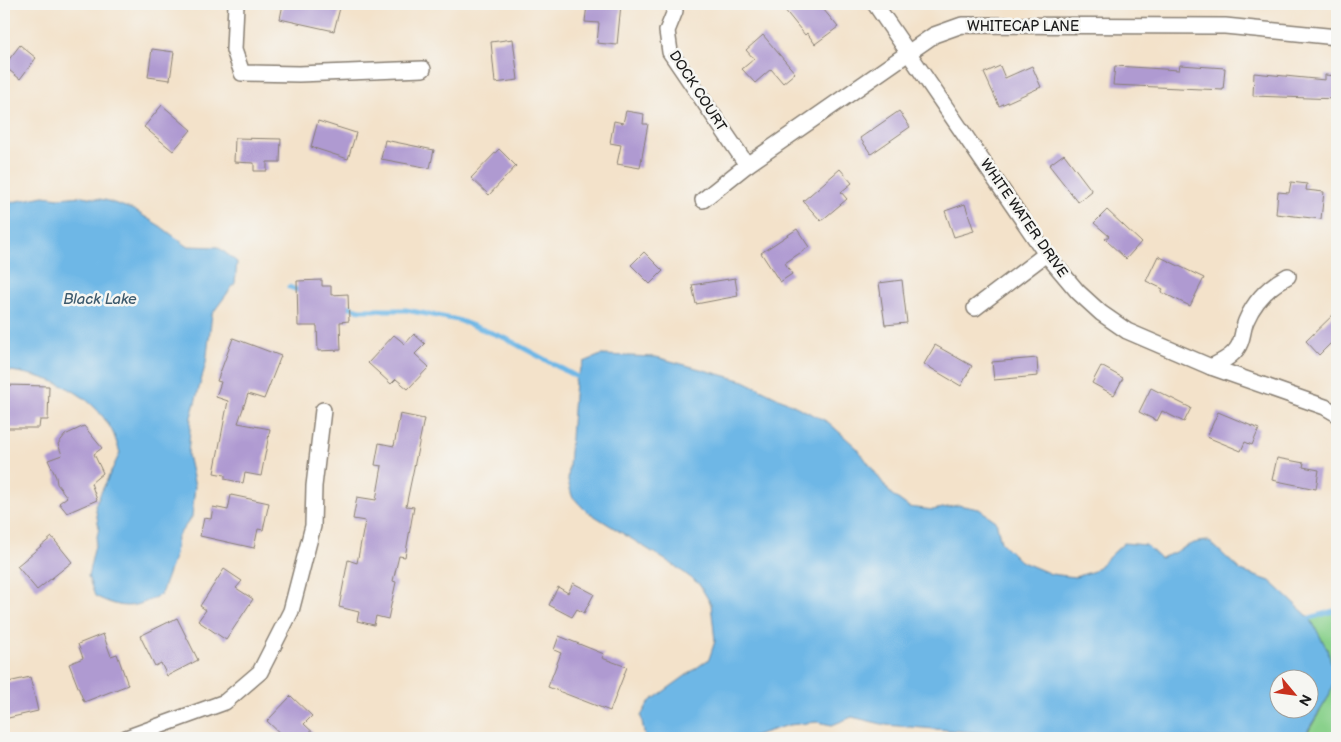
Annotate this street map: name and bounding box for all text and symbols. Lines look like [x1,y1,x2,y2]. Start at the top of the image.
street label: WHITECAP LANE [967,18,1079,35]
street label: DOCK COURT [666,48,731,135]
street label: WHITE WATER DRIVE [977,155,1071,281]
water label: Black Lake [63,290,137,309]
north arrow [1268,670,1318,720]
text: N [1295,691,1315,709]

